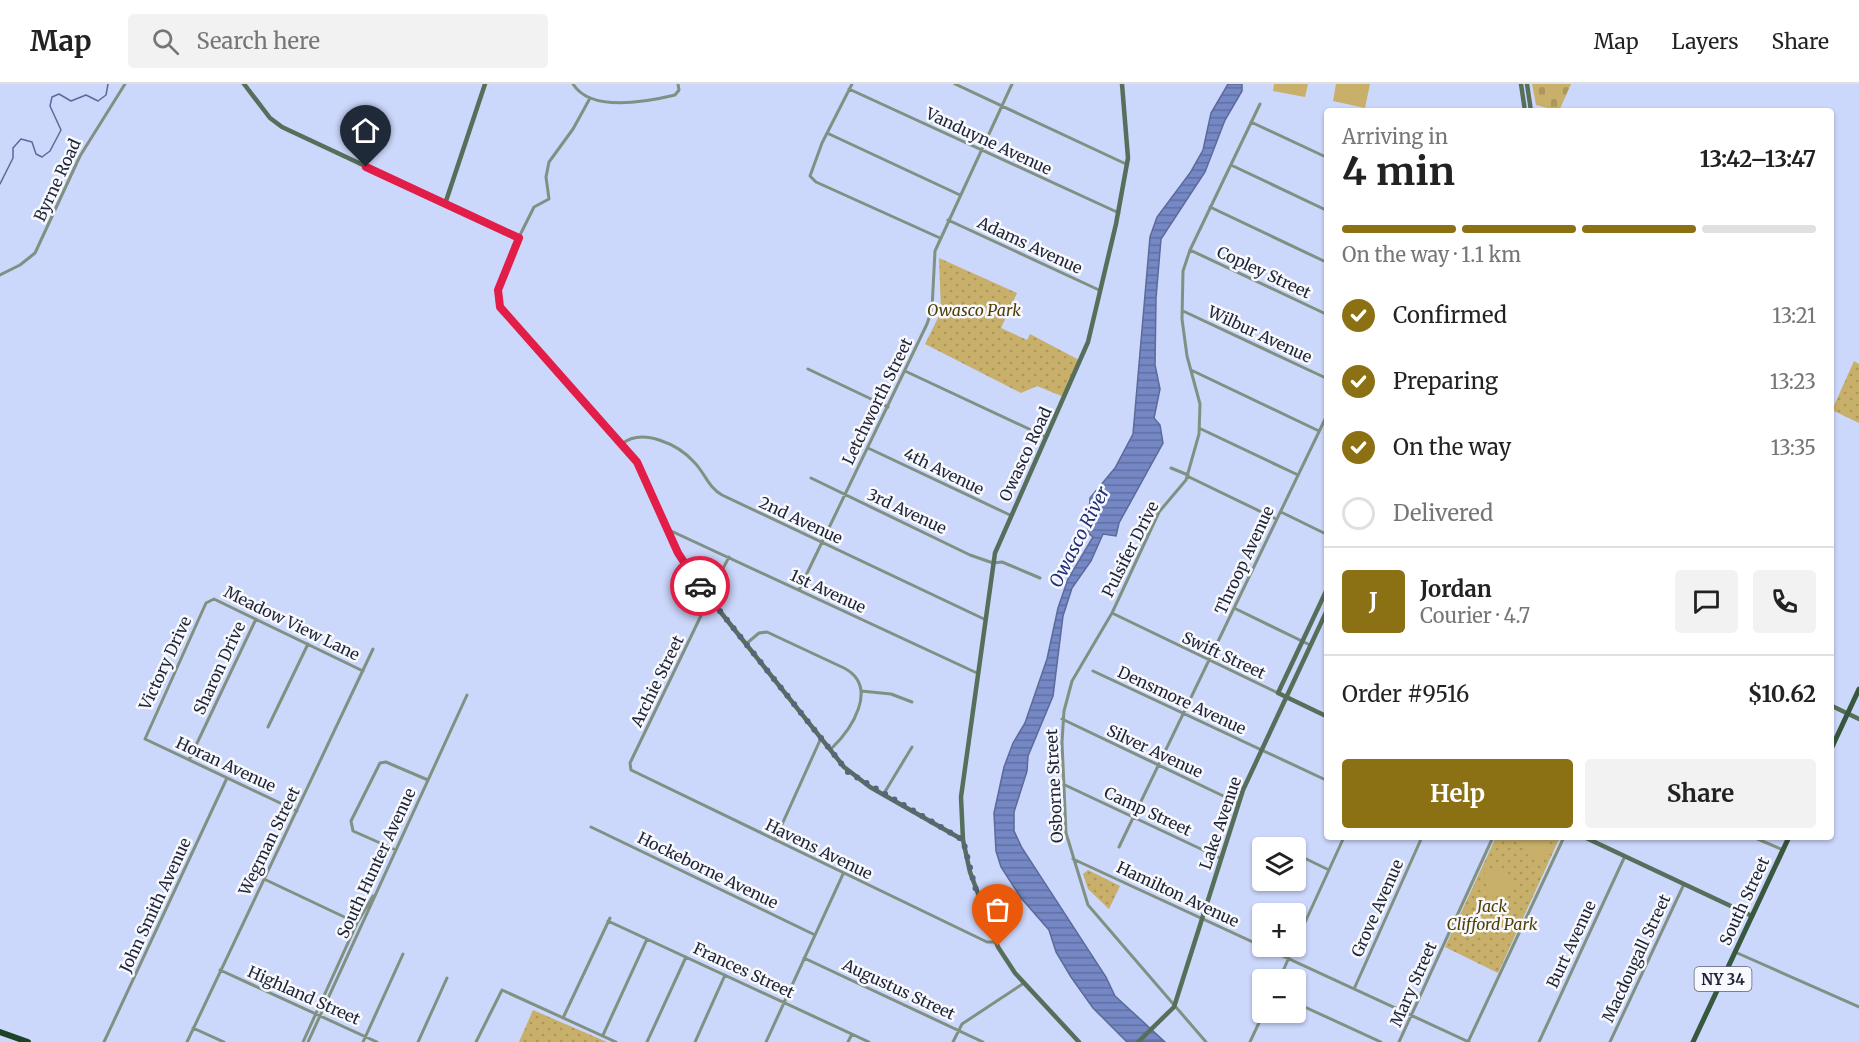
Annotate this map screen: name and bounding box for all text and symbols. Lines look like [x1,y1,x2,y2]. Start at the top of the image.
search box [128,14,548,68]
text: Map [30,23,92,59]
icon: search [149,25,182,58]
text: Search here [197,27,320,55]
text: Map [1594,28,1639,55]
text: Layers [1672,28,1739,55]
text: Share [1772,28,1829,55]
street label: Vanduyne Avenue [922,103,1055,179]
pin [340,105,391,167]
icon: home [349,114,382,147]
text: Arriving in [1342,124,1448,149]
street label: Byrne Road [29,135,85,224]
text: 13:42–13:47 [1700,145,1816,173]
text: 4 min [1342,147,1455,196]
street label: Adams Avenue [974,212,1086,278]
street label: Copley Street [1214,241,1315,303]
text: On the way · 1.1 km [1342,242,1521,267]
icon: check [1342,299,1375,332]
park label: Owasco Park [927,300,1021,320]
street label: Wilbur Avenue [1204,301,1315,367]
text: Confirmed [1393,301,1507,329]
text: 13:21 [1772,303,1816,328]
street label: Letchworth Street [838,334,917,468]
icon: check [1342,365,1375,398]
text: Preparing [1393,367,1498,395]
text: 13:23 [1770,369,1816,394]
street label: Owasco Road [994,403,1056,504]
icon: check [1342,431,1375,464]
text: On the way [1393,433,1511,461]
text: 13:35 [1771,435,1816,460]
street label: 4th Avenue [901,443,987,499]
water label: Owasco River [1044,482,1115,591]
street label: 3rd Avenue [864,484,950,538]
street label: 2nd Avenue [756,492,846,548]
street label: Pulsifer Drive [1097,498,1163,600]
text: Delivered [1393,499,1493,527]
street label: Throop Avenue [1210,503,1278,617]
courier [670,556,730,616]
street label: 1st Avenue [787,565,869,617]
icon: car [684,570,717,603]
button: chat [1675,570,1738,633]
button: phone [1753,570,1816,633]
text: Jordan [1420,575,1492,603]
street label: Meadow View Lane [221,581,363,665]
text: J [1369,587,1378,615]
text: Courier · 4.7 [1420,603,1530,628]
street label: Victory Drive [134,613,195,714]
street label: Sharon Drive [189,618,249,718]
street label: Swift Street [1179,627,1270,683]
street label: Archie Street [626,631,688,731]
street label: Densmore Avenue [1115,662,1249,738]
text: Order #9516 [1342,680,1469,708]
text: $10.62 [1748,680,1816,708]
street label: Silver Avenue [1104,720,1206,782]
street label: Osborne Street [1041,728,1067,844]
street label: Horan Avenue [173,732,279,796]
button: Help [1342,759,1573,828]
button: Share [1585,759,1816,828]
street label: Lake Avenue [1195,774,1245,872]
street label: Camp Street [1101,782,1196,840]
street label: Wegman Street [234,783,304,899]
street label: South Hunter Avenue [332,785,420,941]
street label: Havens Avenue [762,814,876,884]
street label: Hockeborne Avenue [635,827,781,913]
street label: John Smith Avenue [115,834,195,976]
map controls [1252,837,1306,1023]
button: layers [1252,837,1306,891]
street label: South Street [1715,853,1773,948]
street label: Grove Avenue [1347,856,1407,960]
street label: Hamilton Avenue [1114,857,1242,931]
pin [972,884,1023,946]
street label: Macdougall Street [1598,890,1675,1025]
icon: bag [981,893,1014,926]
park label: Jack Clifford Park [1447,896,1538,934]
street label: Burt Avenue [1542,897,1600,991]
button: + [1252,903,1306,957]
street label: Frances Street [690,938,798,1002]
street label: Mary Street [1385,938,1441,1030]
street label: Augustus Street [839,954,959,1024]
street label: Highland Street [245,961,364,1029]
road number: NY 34 [1694,967,1752,991]
button: − [1252,969,1306,1023]

